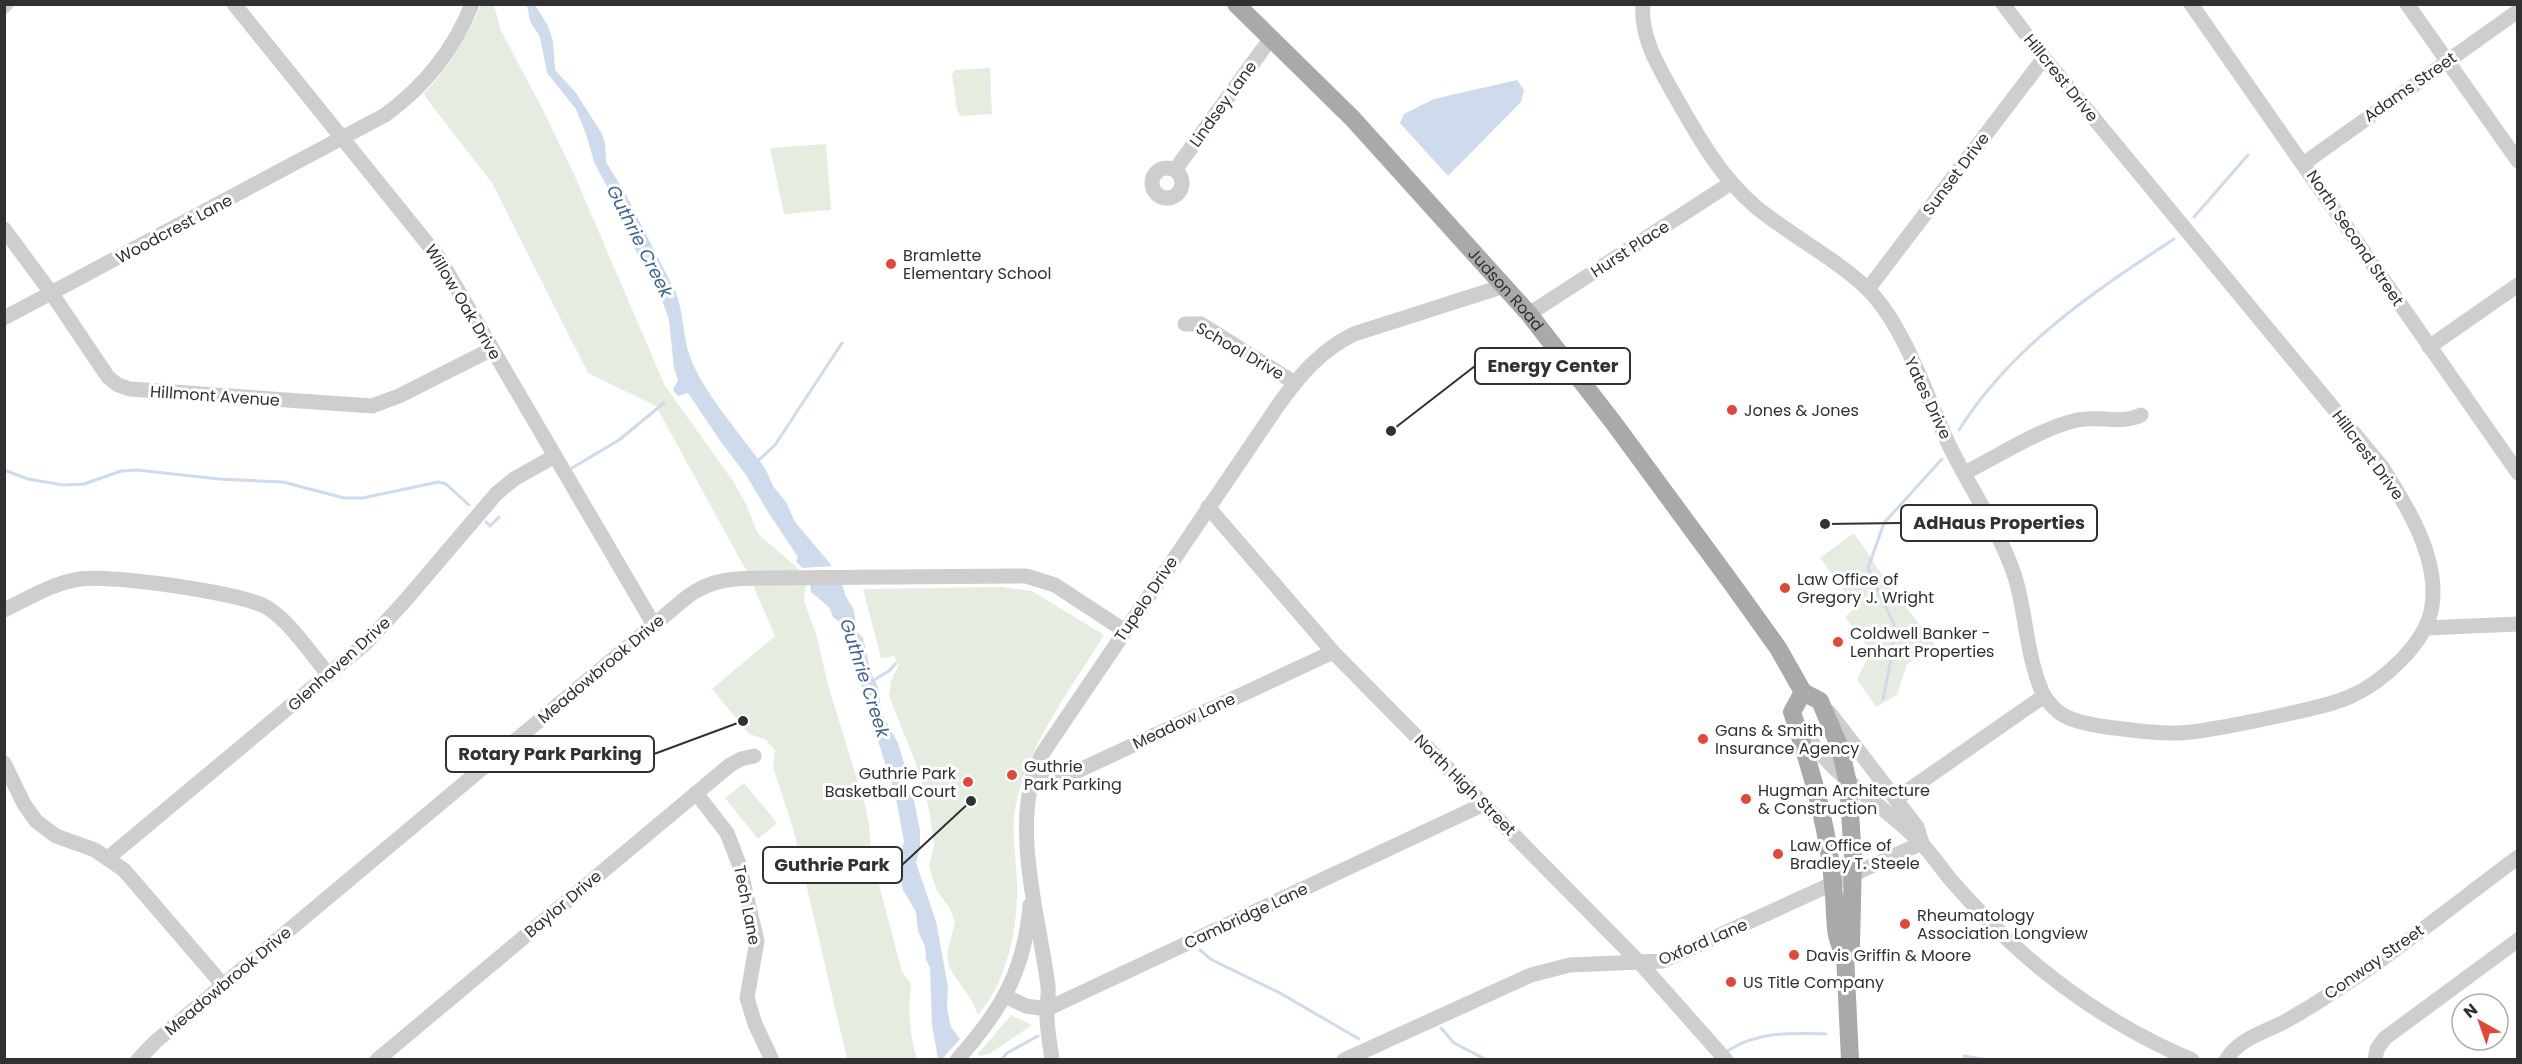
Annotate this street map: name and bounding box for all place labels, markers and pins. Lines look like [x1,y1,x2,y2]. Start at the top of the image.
place label: Bramlette Elementary School [903,244,1051,285]
marker: Bramlette Elementary School [884,257,898,271]
callout: Energy Center [1475,348,1630,384]
place label: Jones & Jones [1744,399,1859,422]
marker: Jones & Jones [1725,403,1739,417]
callout: AdHaus Properties [1901,505,2097,541]
place label: Law Office of Gregory J. Wright [1797,568,1934,609]
marker: Law Office of Gregory J. Wright [1778,581,1792,595]
place label: Coldwell Banker - Lenhart Properties [1850,622,1994,663]
marker: Coldwell Banker - Lenhart Properties [1831,635,1845,649]
place label: Gans & Smith Insurance Agency [1715,719,1859,760]
marker: Gans & Smith Insurance Agency [1696,732,1710,746]
callout: Rotary Park Parking [446,736,654,772]
place label: Guthrie Park Parking [1024,755,1122,796]
place label: Guthrie Park Basketball Court [825,762,957,803]
marker: Guthrie Park Parking [1005,768,1019,782]
marker: Guthrie Park Basketball Court [961,775,975,789]
place label: Hugman Architecture & Construction [1758,779,1930,820]
marker: Hugman Architecture & Construction [1739,792,1753,806]
place label: Law Office of Bradley T. Steele [1790,834,1920,875]
callout: Guthrie Park [763,847,902,883]
marker: Law Office of Bradley T. Steele [1771,847,1785,861]
place label: Rheumatology Association Longview [1917,904,2088,945]
marker: Rheumatology Association Longview [1898,917,1912,931]
place label: Davis Griffin & Moore [1806,944,1971,967]
marker: Davis Griffin & Moore [1787,948,1801,962]
place label: US Title Company [1743,971,1884,994]
marker: US Title Company [1724,975,1738,989]

